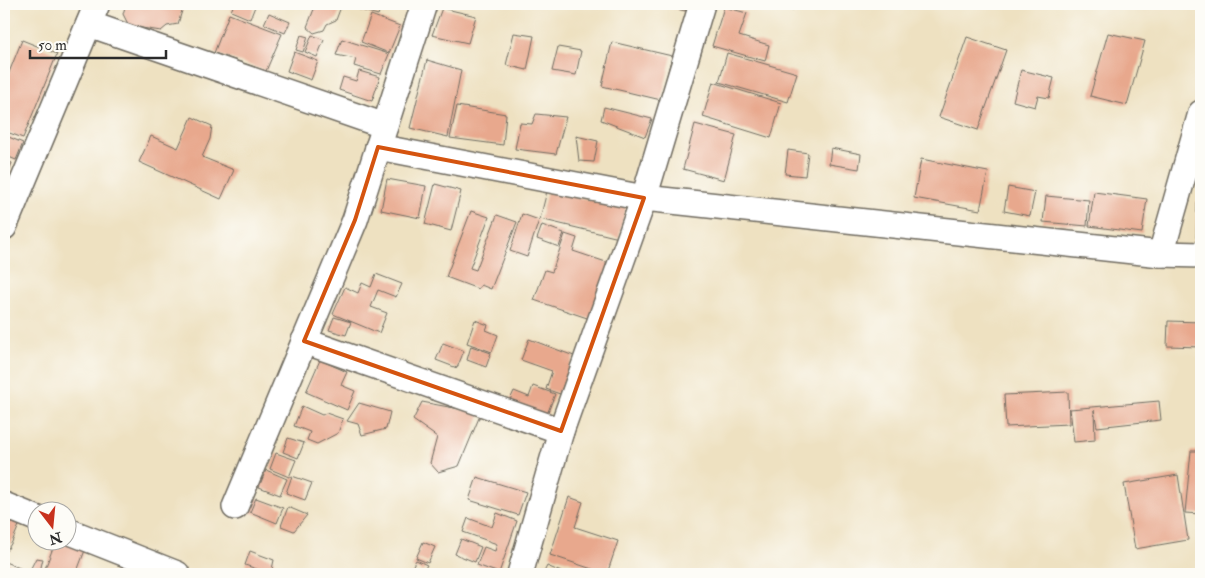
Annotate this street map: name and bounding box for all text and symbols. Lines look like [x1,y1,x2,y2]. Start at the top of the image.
scale bar [30,28,166,60]
text: 50 m [38,36,67,55]
north arrow [28,500,78,550]
text: N [47,528,65,548]

